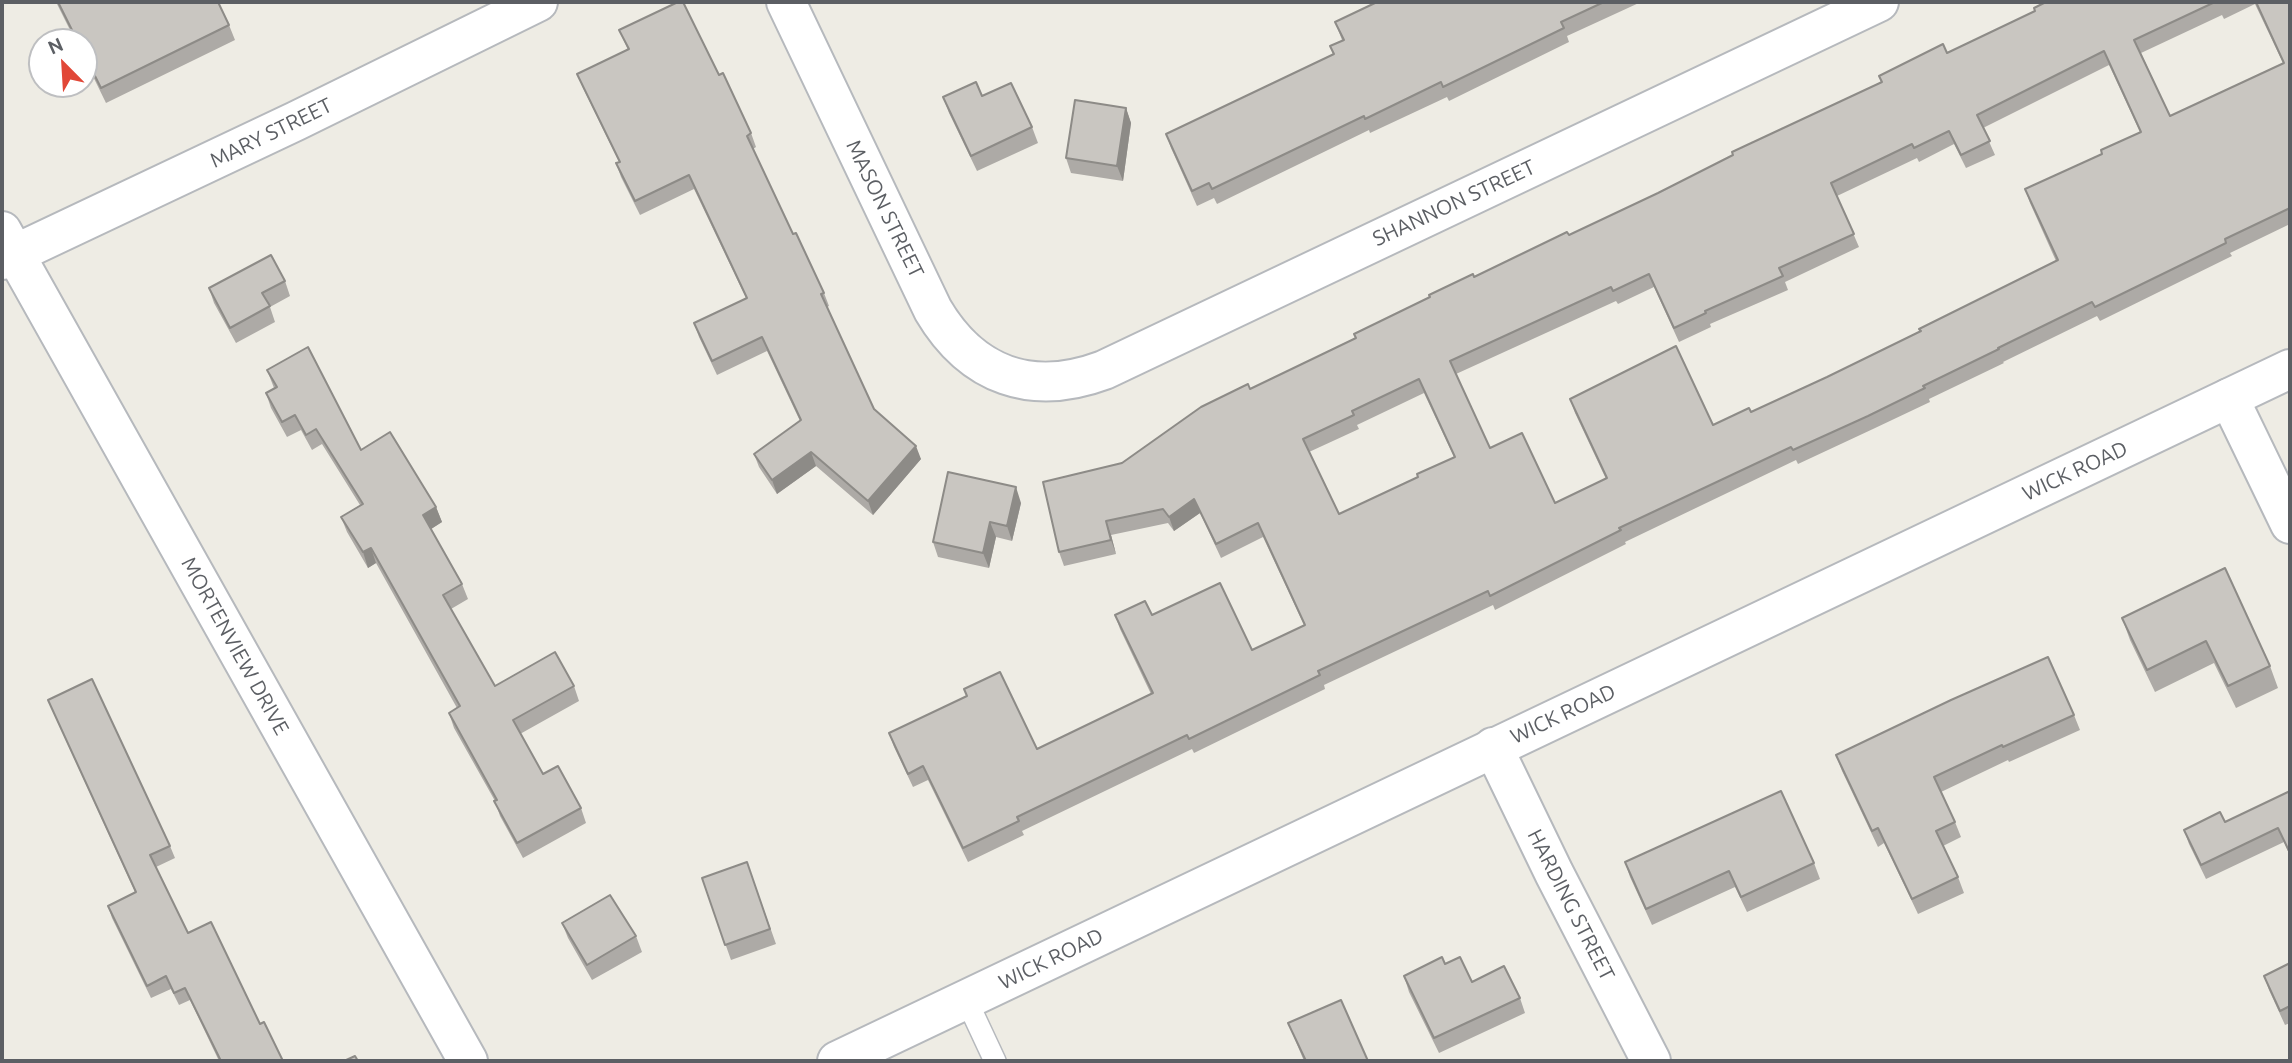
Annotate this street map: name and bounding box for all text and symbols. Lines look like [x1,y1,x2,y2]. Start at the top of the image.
north arrow [28,28,98,98]
text: N [44,33,66,59]
street label: MARY STREET [206,93,336,173]
street label: MASON STREET [841,136,929,282]
street label: SHANNON STREET [1369,154,1539,252]
street label: WICK ROAD [2019,436,2131,506]
street label: MORTENVIEW DRIVE [176,553,294,739]
street label: WICK ROAD [1507,679,1619,749]
street label: HARDING STREET [1522,825,1620,985]
street label: WICK ROAD [995,923,1107,995]

